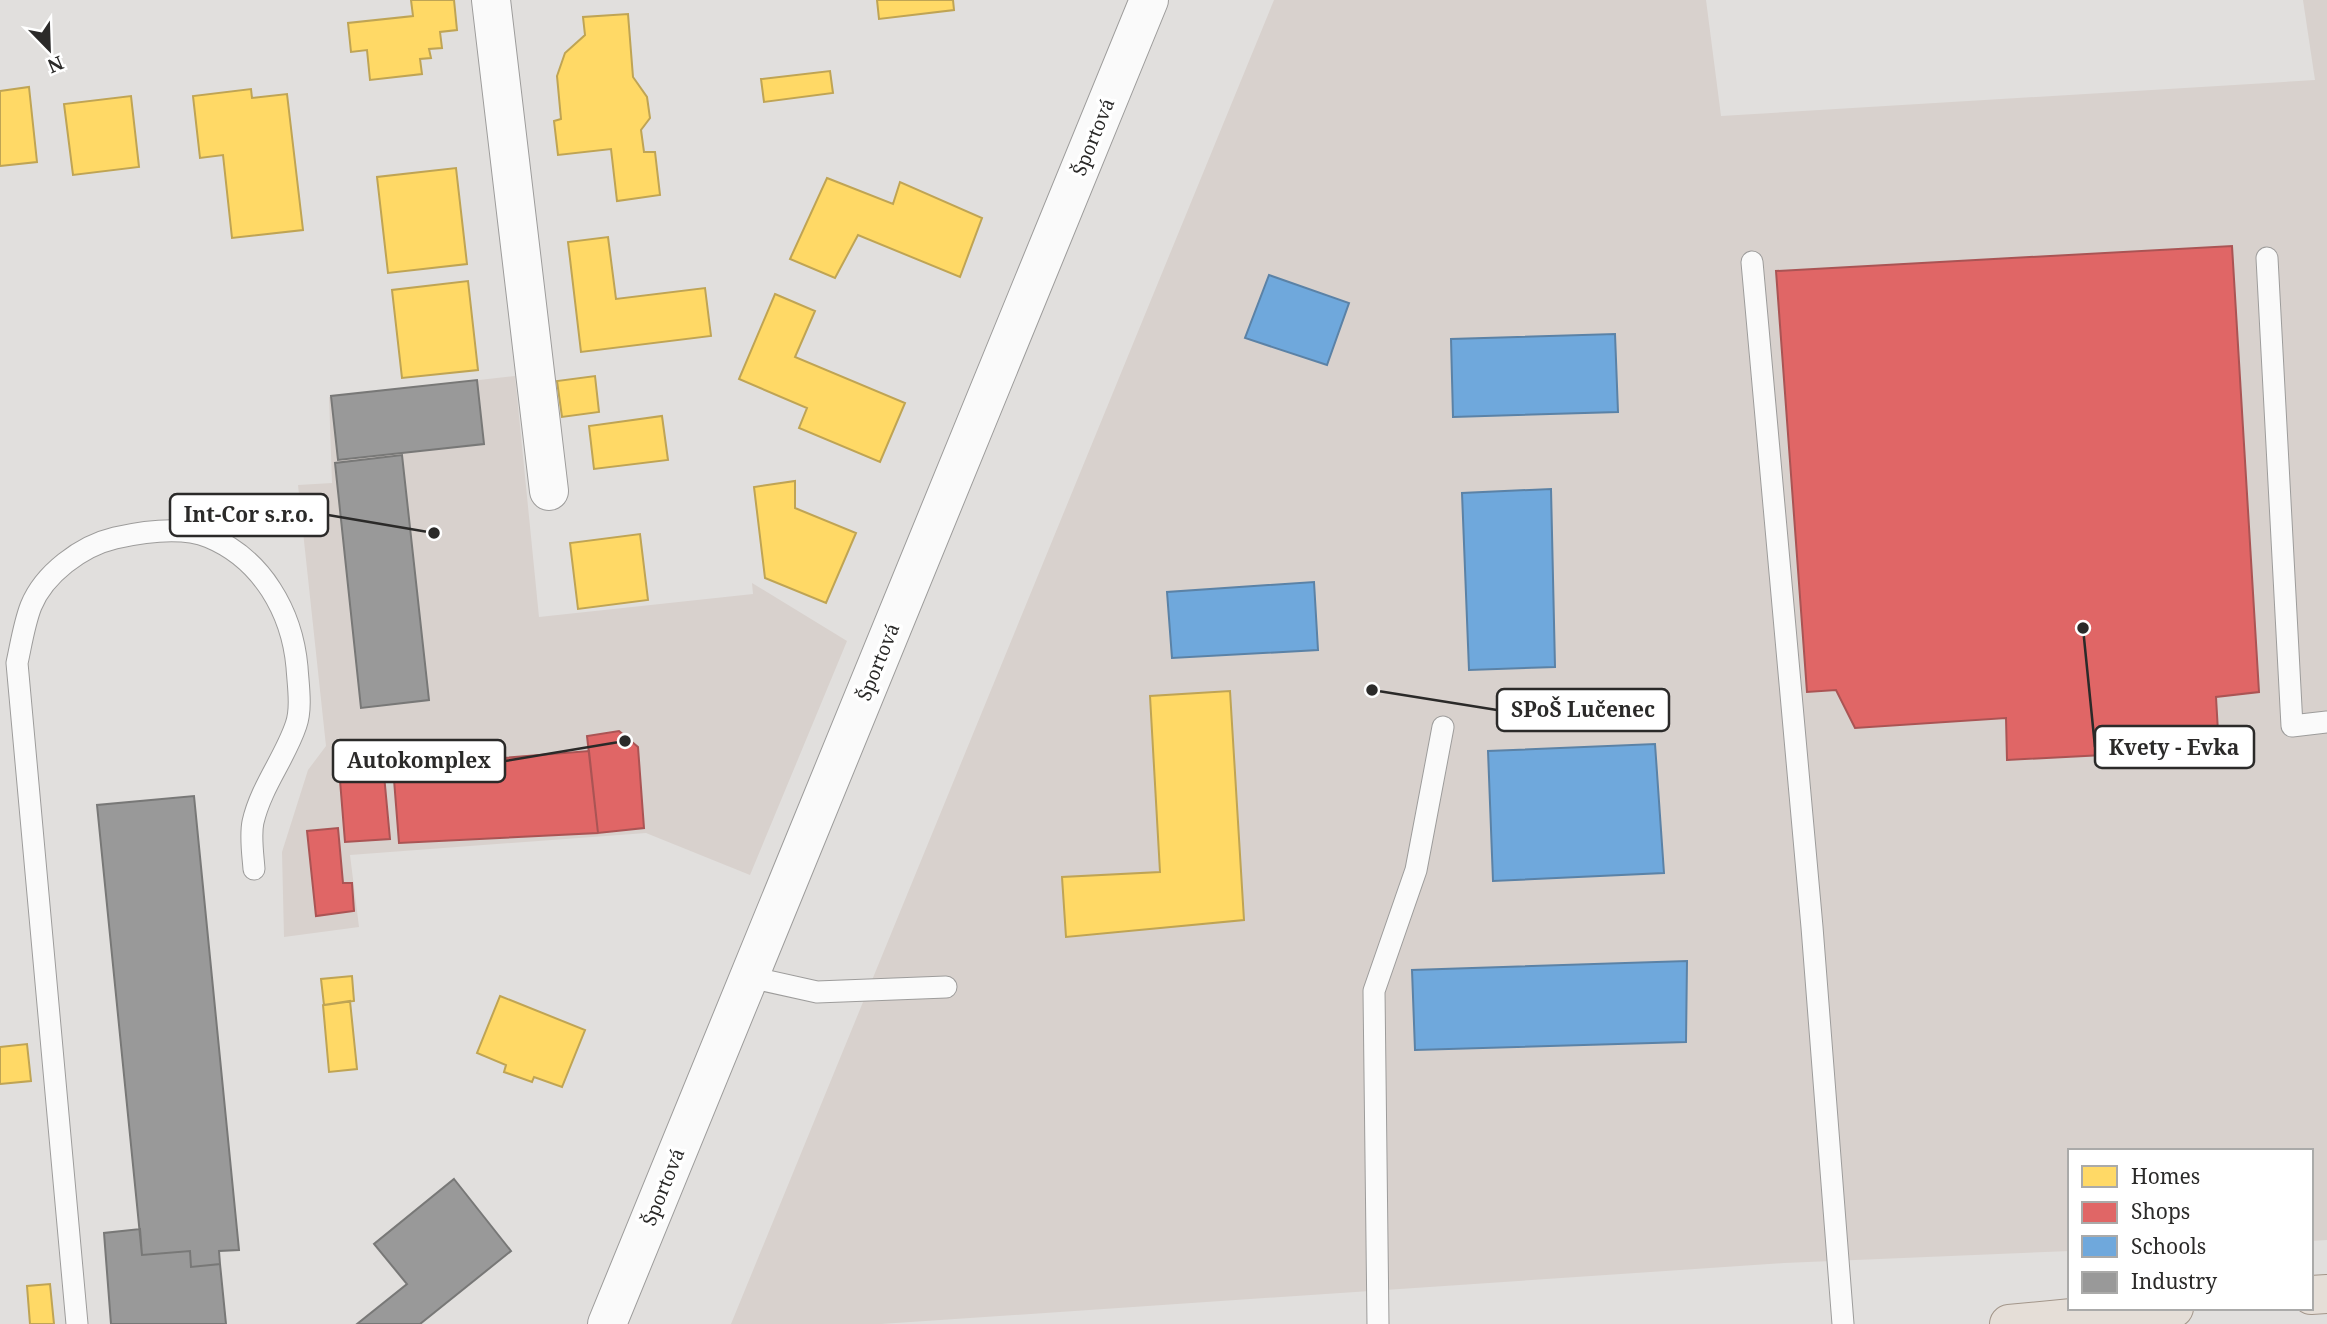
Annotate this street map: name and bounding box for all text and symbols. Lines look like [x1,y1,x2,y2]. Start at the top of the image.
north arrow [14,14,84,84]
text: N [44,50,68,80]
street label: Športová [1066,94,1120,180]
callout: Int-Cor s.r.o. [170,494,328,536]
text: Int-Cor s.r.o. [184,500,314,528]
street label: Športová [851,619,905,705]
callout: SPoŠ Lučenec [1497,689,1669,731]
text: SPoŠ Lučenec [1511,695,1655,723]
callout: Kvety - Evka [2095,726,2254,768]
text: Kvety - Evka [2109,733,2239,761]
callout: Autokomplex [333,740,505,782]
text: Autokomplex [347,746,491,774]
street label: Športová [636,1144,690,1230]
legend [2068,1149,2313,1310]
text: Homes [2131,1162,2200,1190]
text: Shops [2131,1197,2190,1225]
text: Schools [2131,1232,2206,1260]
text: Industry [2131,1267,2217,1295]

